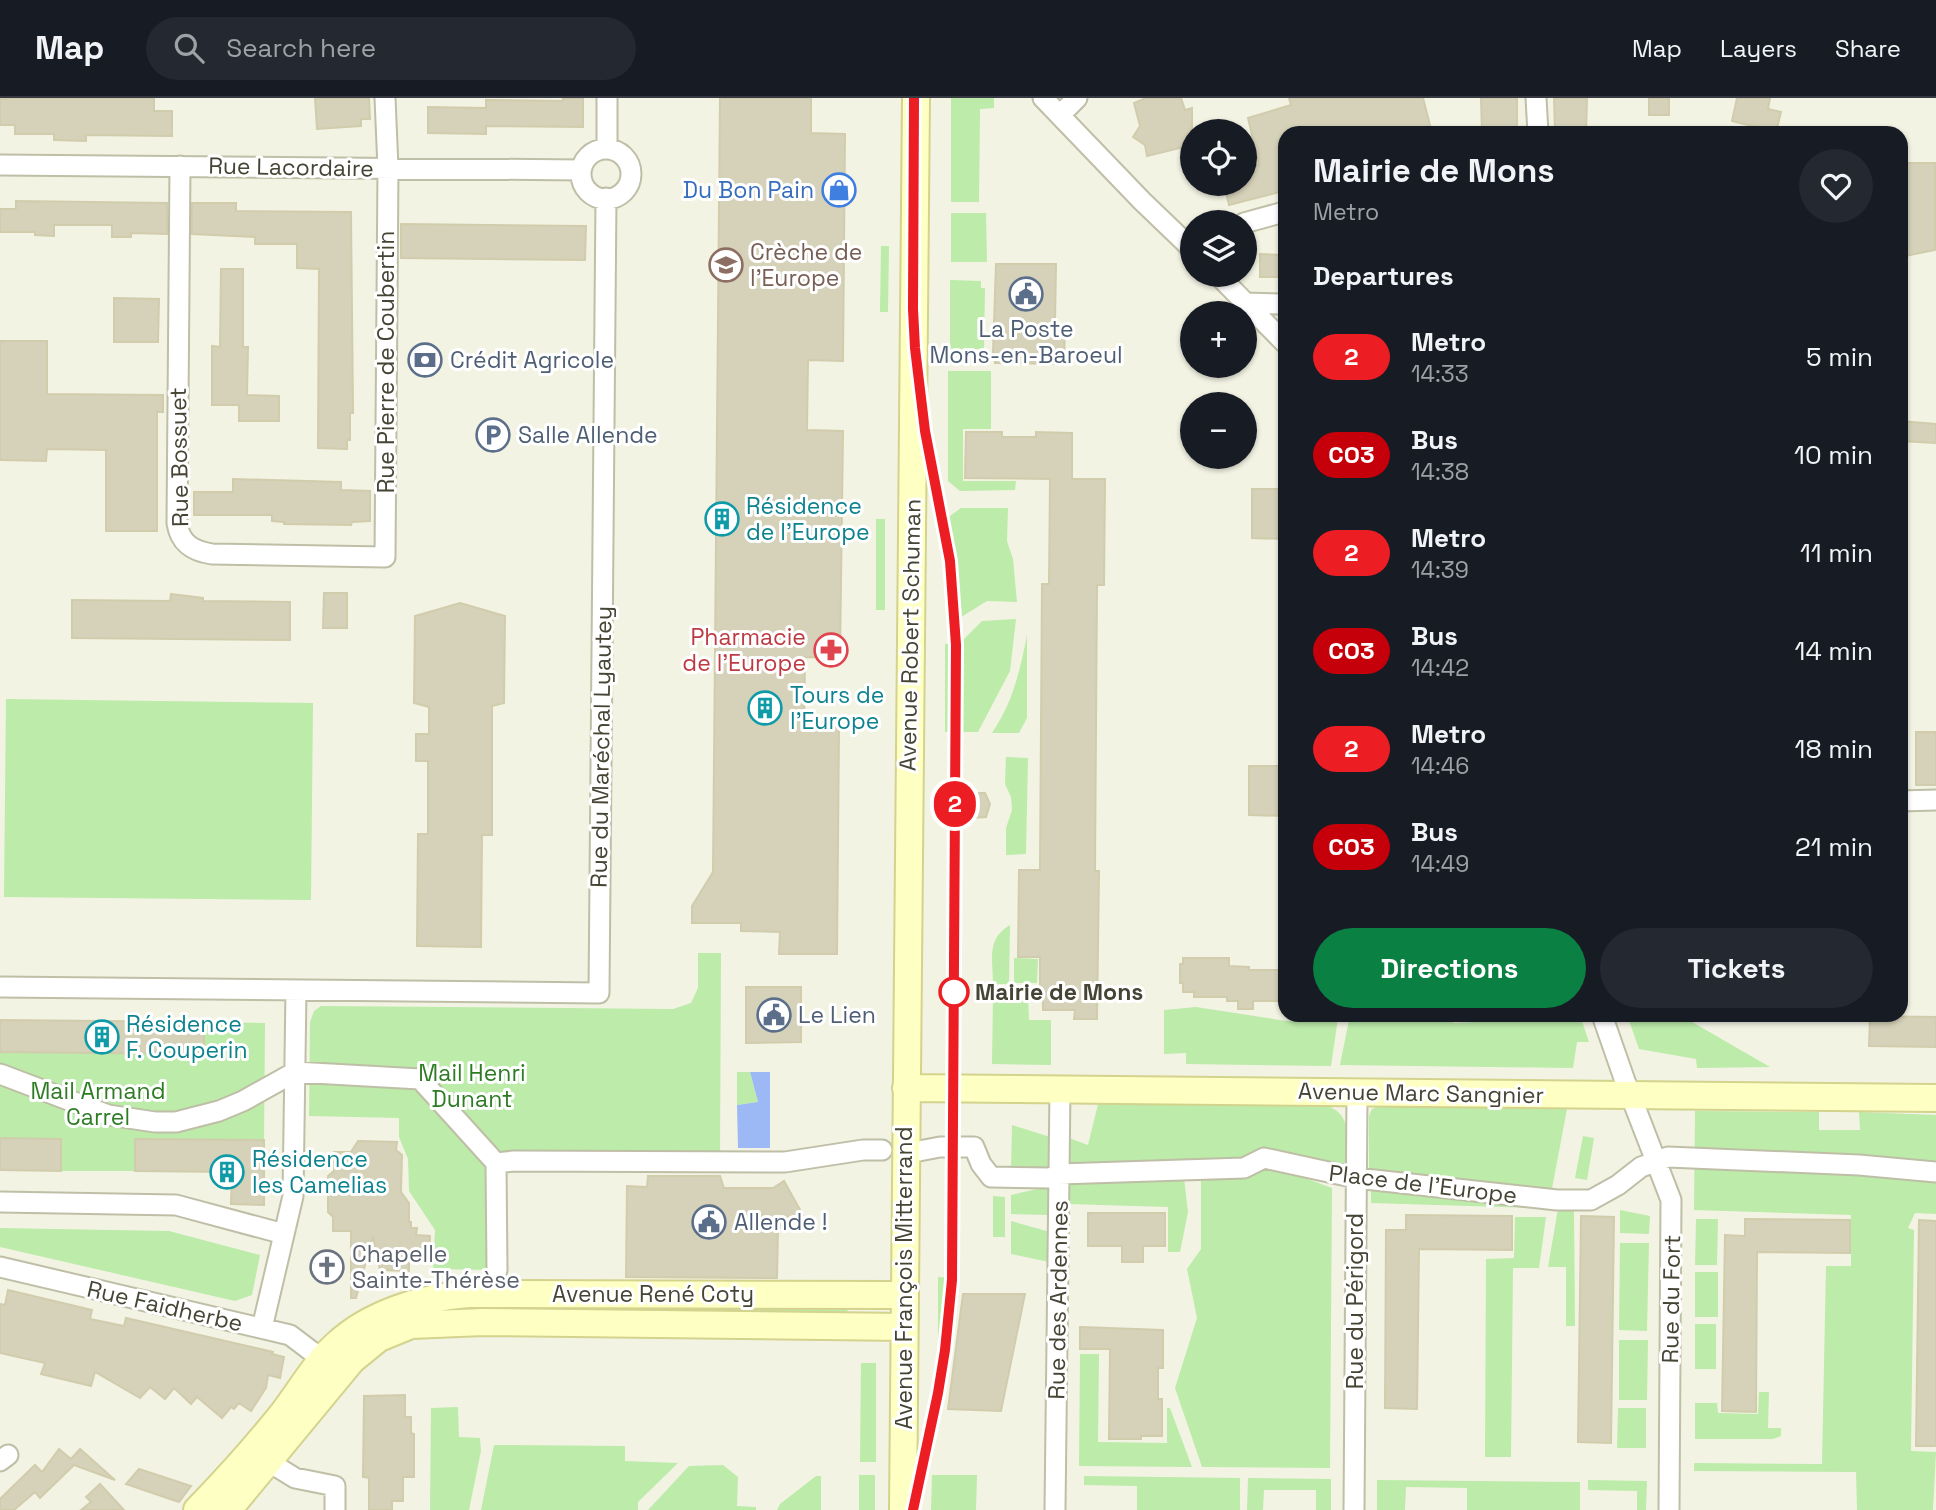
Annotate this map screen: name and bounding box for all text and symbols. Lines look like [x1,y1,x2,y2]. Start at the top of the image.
search box [146,17,636,80]
text: Map [35,27,104,69]
icon: search [170,29,208,67]
text: Search here [226,31,376,65]
text: Map [1632,33,1682,64]
text: Layers [1720,33,1797,64]
text: Share [1835,33,1901,64]
map controls [1180,119,1257,469]
button: locate [1180,119,1257,196]
button: heart [1799,149,1873,223]
text: Mairie de Mons [1313,150,1555,192]
street label: Rue Lacordaire [208,151,374,183]
shop icon: Du Bon Pain [820,171,858,209]
place label: Du Bon Pain [683,175,814,205]
text: Metro [1313,197,1379,227]
button: layers [1180,210,1257,287]
street label: Rue Pierre de Coubertin [371,231,401,493]
place label: Crèche de l'Europe [750,237,862,293]
school or university icon: Crèche de l'Europe [707,246,745,284]
text: Departures [1313,259,1454,293]
public building icon: La Poste Mons-en-Baroeul [1007,275,1045,313]
button: + [1180,301,1257,378]
place label: La Poste Mons-en-Baroeul [929,314,1123,370]
text: Metro [1411,325,1486,359]
text: 5 min [1806,340,1873,374]
bank icon: Crédit Agricole [406,341,444,379]
text: 2 [1344,341,1359,372]
place label: Crédit Agricole [450,345,614,375]
text: 14:33 [1411,359,1469,389]
street label: Rue Bossuet [163,387,195,527]
button: − [1180,392,1257,469]
parking icon: Salle Allende [474,416,512,454]
place label: Salle Allende [518,420,658,450]
text: Bus [1411,423,1458,457]
text: 10 min [1794,438,1873,472]
text: CO3 [1328,439,1375,470]
text: 14:38 [1411,457,1469,487]
place label: Résidence de l'Europe [746,491,870,547]
street label: Avenue Robert Schuman [893,499,927,771]
building icon: Résidence de l'Europe [703,500,741,538]
text: Metro [1411,521,1486,555]
text: 11 min [1800,536,1873,570]
text: 2 [1344,537,1359,568]
text: 14:39 [1411,555,1469,585]
street label: Rue du Maréchal Lyautey [584,606,618,888]
text: Bus [1411,619,1458,653]
place label: Pharmacie de l'Europe [682,622,806,678]
pharmacy icon: Pharmacie de l'Europe [812,631,850,669]
text: 14 min [1795,634,1873,668]
text: CO3 [1328,635,1375,666]
text: 14:42 [1411,653,1469,683]
place label: Tours de l'Europe [790,680,884,736]
building icon: Tours de l'Europe [746,689,784,727]
text: Metro [1411,717,1486,751]
text: 18 min [1795,732,1873,766]
text: 2 [1344,733,1359,764]
text: 14:46 [1411,751,1469,781]
line badge: 2 [932,781,978,827]
text: 2 [948,788,962,819]
text: Bus [1411,815,1458,849]
text: 21 min [1795,830,1873,864]
text: CO3 [1328,831,1375,862]
text: 14:49 [1411,849,1469,879]
button: Directions [1313,928,1586,1008]
button: Tickets [1600,928,1873,1008]
marker: Mairie de Mons [939,977,969,1007]
place label: Mairie de Mons [975,977,1143,1007]
public building icon: Le Lien [755,996,793,1034]
place label: Le Lien [798,1000,876,1030]
place label: Résidence F. Couperin [126,1009,248,1065]
building icon: Résidence F. Couperin [83,1018,121,1056]
park label: Mail Henri Dunant [418,1058,526,1114]
park label: Mail Armand Carrel [30,1076,166,1132]
street label: Avenue Marc Sangnier [1298,1076,1544,1110]
street label: Avenue François Mitterrand [889,1126,919,1430]
place label: Résidence les Camelias [252,1144,387,1200]
building icon: Résidence les Camelias [208,1153,246,1191]
street label: Place de l'Europe [1327,1158,1519,1210]
street label: Rue des Ardennes [1041,1200,1075,1400]
public building icon: Allende ! [690,1203,728,1241]
place label: Allende ! [734,1207,828,1237]
street label: Rue du Périgord [1340,1213,1370,1389]
street label: Rue du Fort [1655,1234,1687,1364]
place label: Chapelle Sainte-Thérèse [352,1239,520,1295]
church icon: Chapelle Sainte-Thérèse [308,1248,346,1286]
street label: Rue Faidherbe [84,1274,246,1338]
street label: Avenue René Coty [552,1279,754,1309]

